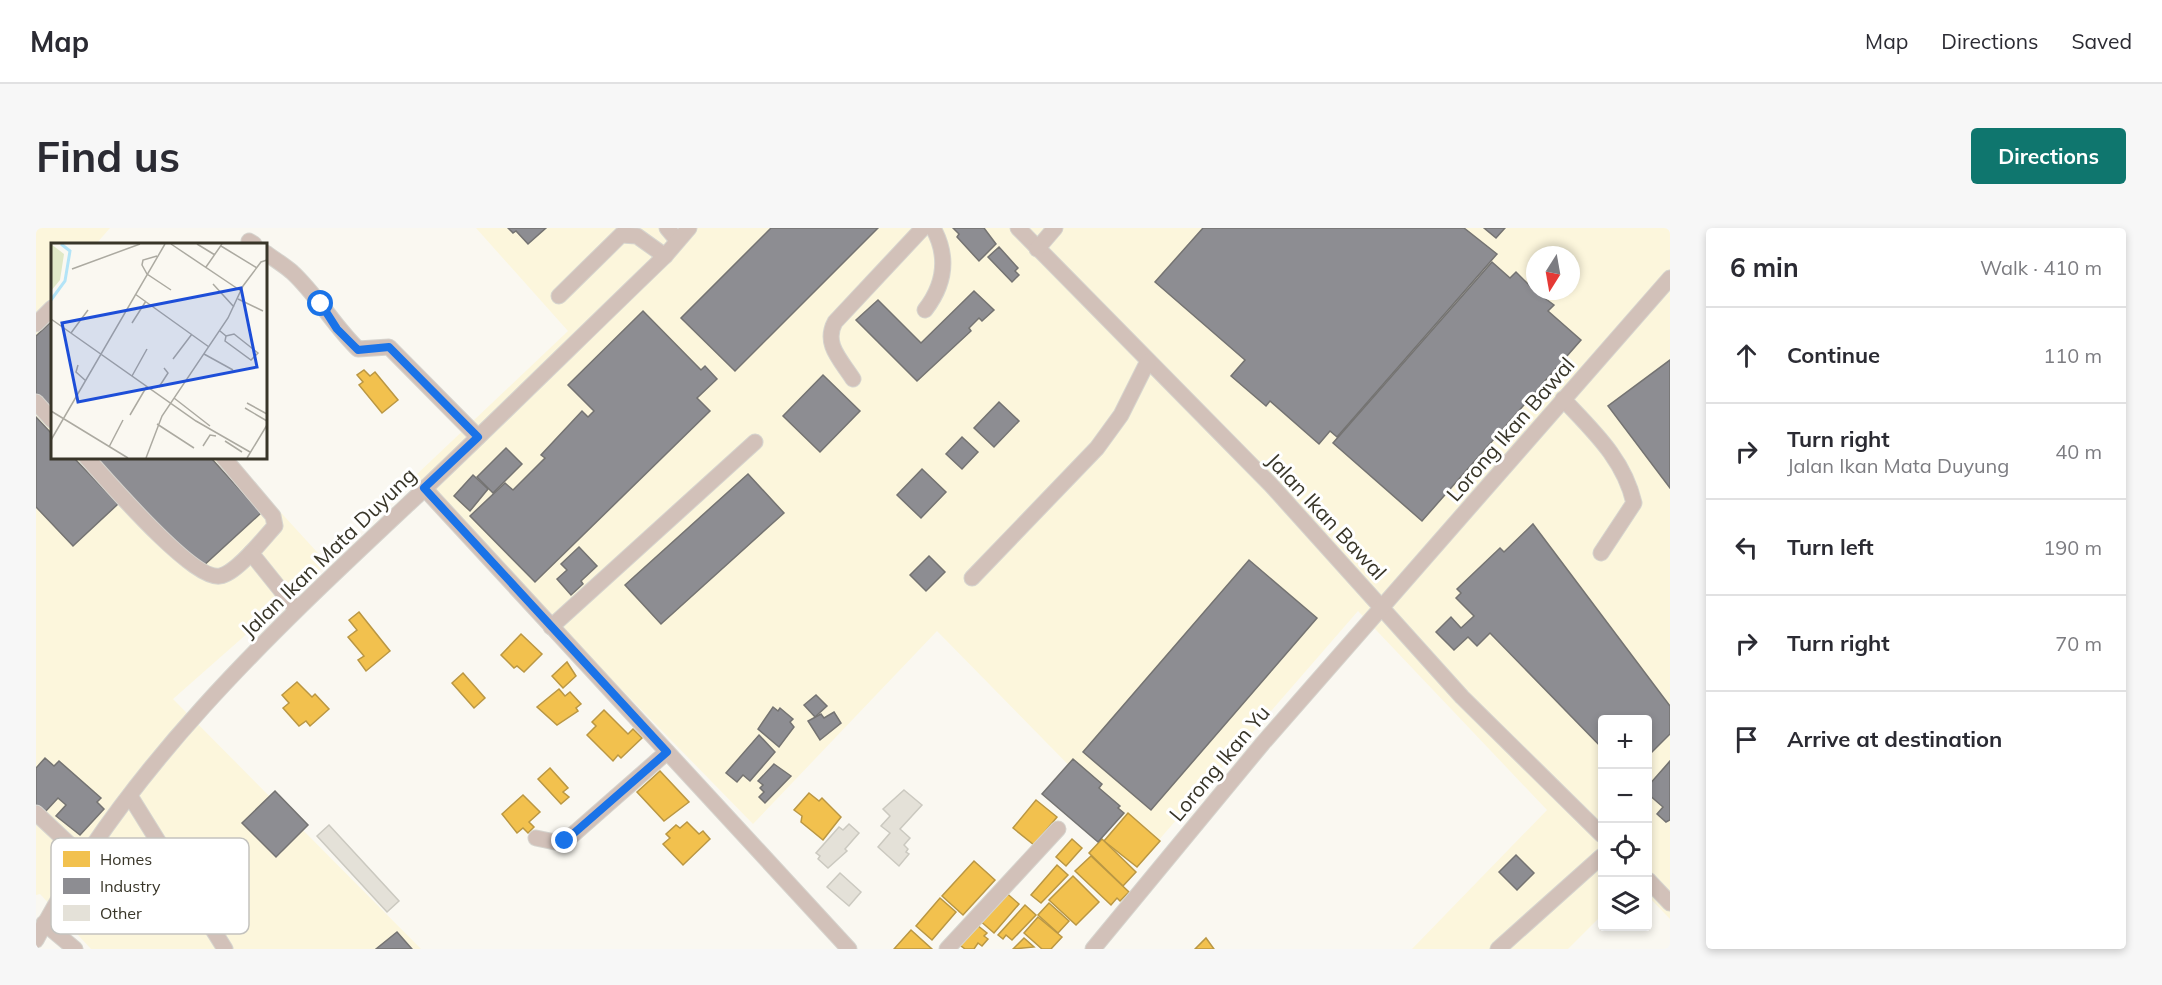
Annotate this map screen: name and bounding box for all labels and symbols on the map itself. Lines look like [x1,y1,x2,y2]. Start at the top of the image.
inset map [51,243,267,459]
north arrow [1526,246,1580,300]
route start [307,290,333,316]
street label: Lorong Ikan Bawal [1440,352,1580,506]
street label: Jalan Ikan Bawal [1262,447,1392,585]
street label: Jalan Ikan Mata Duyung [235,462,421,642]
street label: Lorong Ikan Yu [1163,700,1275,826]
route end [551,827,577,853]
legend [51,838,249,934]
text: Homes [100,849,152,869]
text: Industry [100,876,161,896]
text: Other [100,903,142,923]

